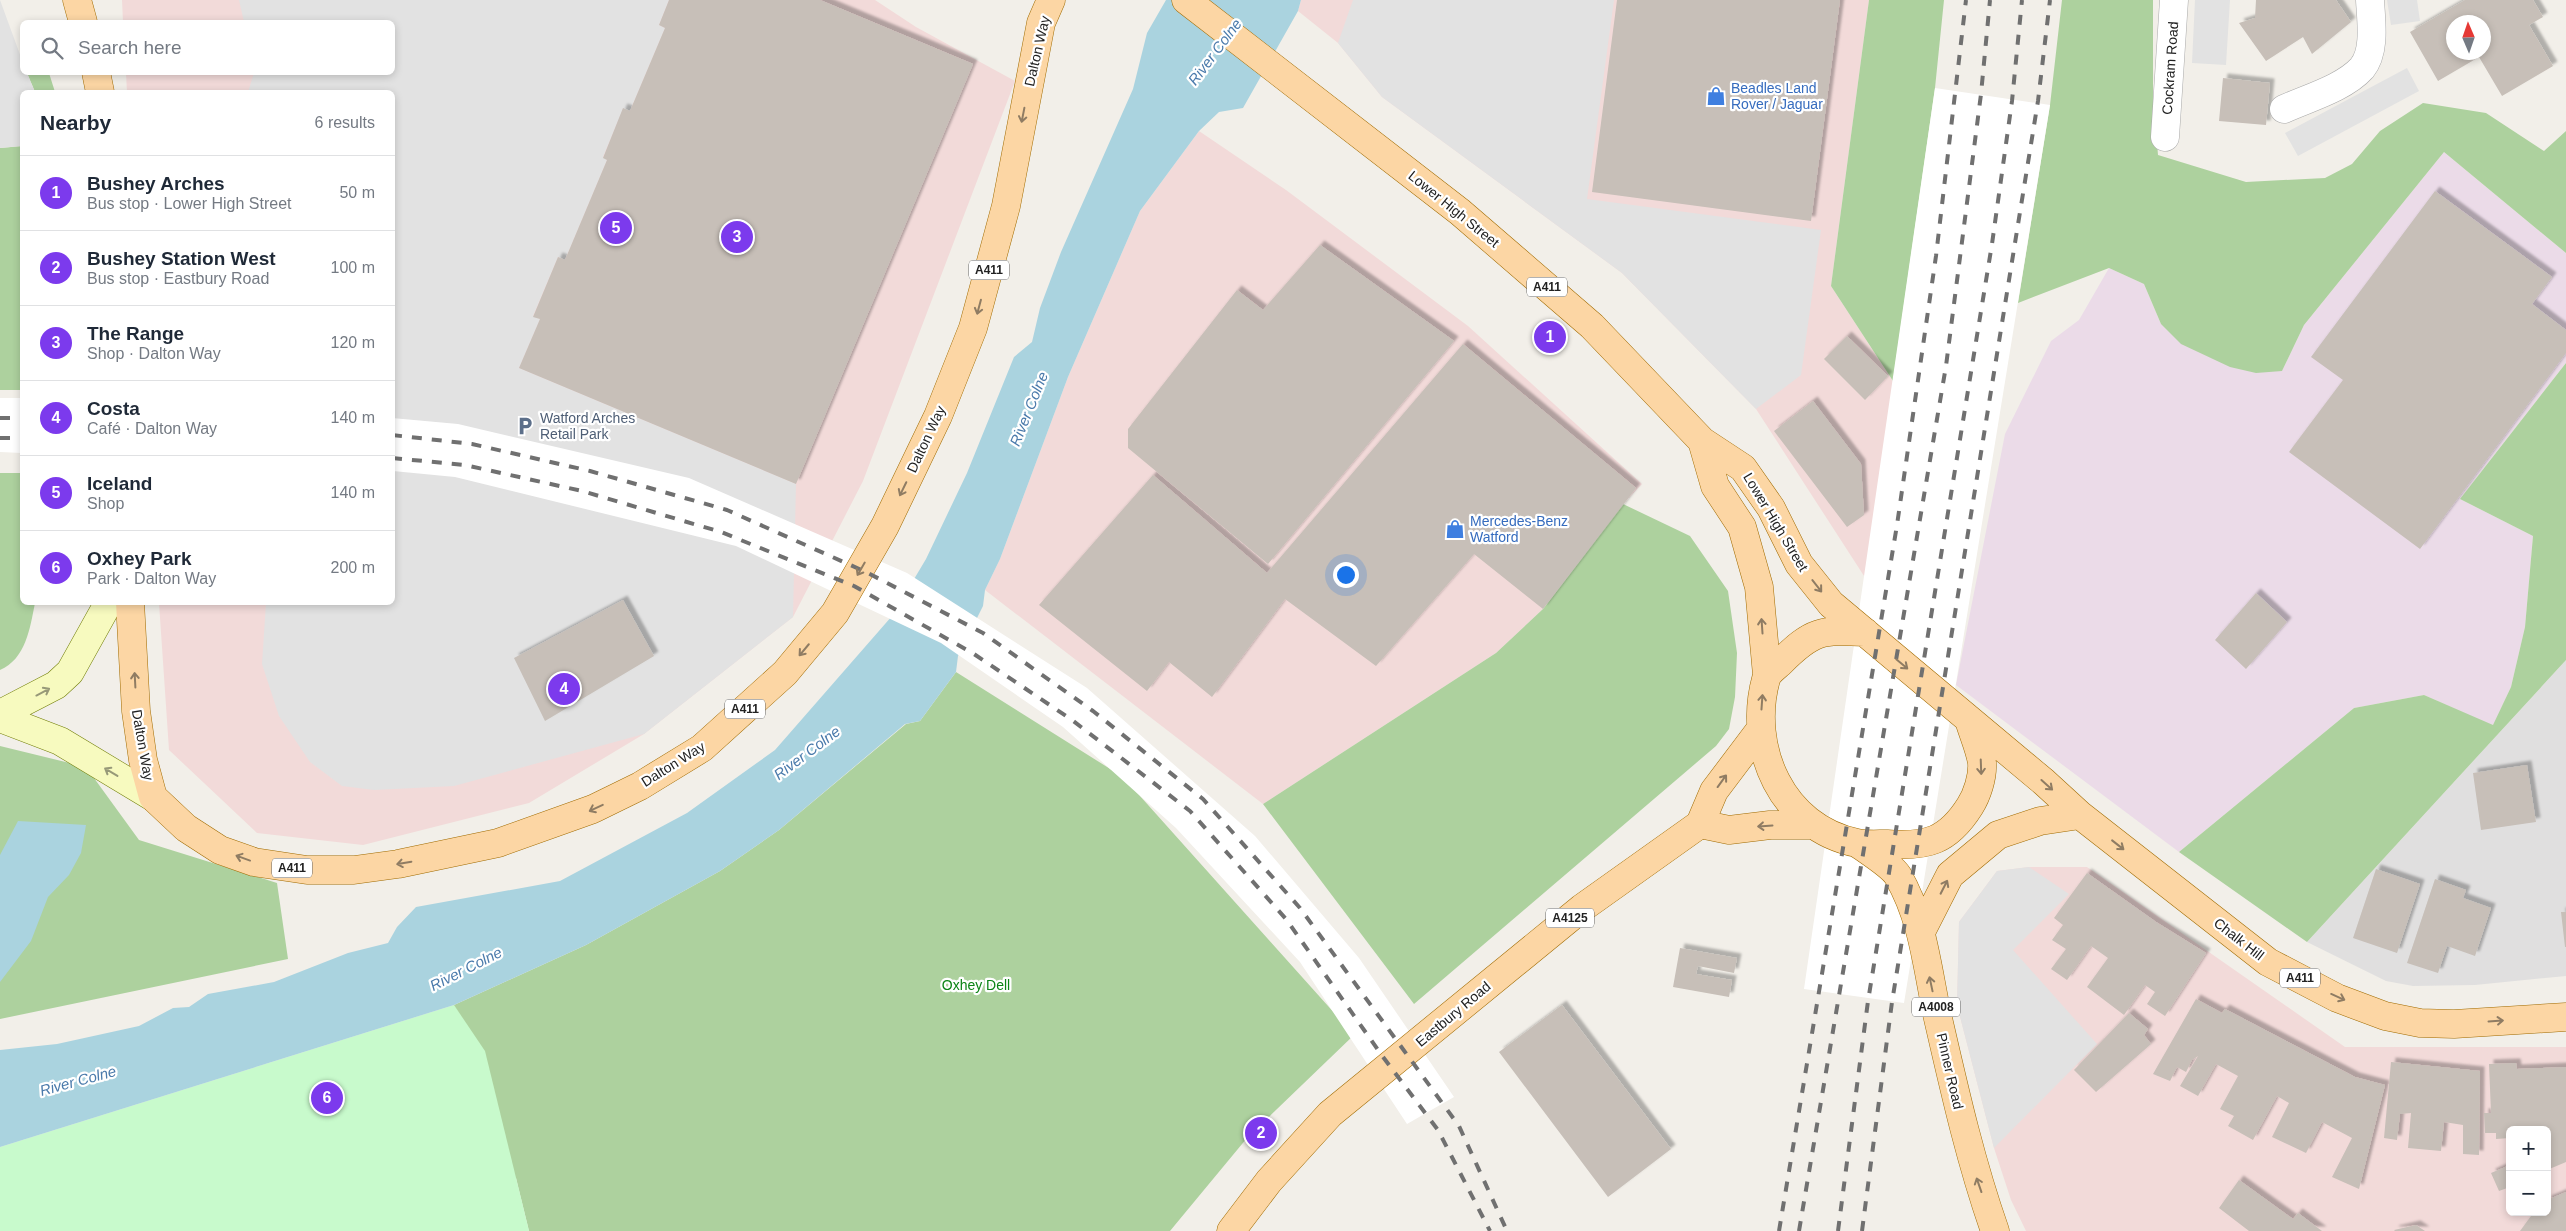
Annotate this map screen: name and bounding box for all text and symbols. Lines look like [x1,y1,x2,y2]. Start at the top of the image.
street label: Dalton Way [1021,14,1053,88]
water label: River Colne [1184,15,1245,88]
north arrow [2446,15,2491,60]
search box [20,20,395,75]
street label: Cockram Road [2159,21,2181,115]
icon: search [38,34,66,62]
text: Search here [78,37,182,58]
place label: Beadles Land Rover / Jaguar [1731,80,1823,112]
shop icon: Beadles Land Rover / Jaguar [1705,85,1727,107]
one-way arrow [1018,107,1028,123]
text: Nearby [40,111,111,134]
text: 6 results [315,114,375,131]
street label: Lower High Street [1405,168,1503,251]
text: Bushey Arches [87,173,225,194]
text: 1 [52,184,60,201]
text: 50 m [339,184,375,201]
text: Bus stop · Lower High Street [87,195,292,212]
pin: 5 [600,209,632,247]
pin: 3 [721,218,753,256]
text: Bushey Station West [87,248,276,269]
text: 2 [52,259,60,276]
text: 100 m [331,259,375,276]
road number: A411 [969,260,1009,280]
text: Bus stop · Eastbury Road [87,270,269,287]
road number: A411 [1527,278,1567,296]
one-way arrow [974,299,983,315]
pin: 1 [1534,318,1566,356]
text: The Range [87,323,184,344]
text: 3 [52,334,60,351]
text: 120 m [331,334,375,351]
text: Shop · Dalton Way [87,345,221,362]
water label: River Colne [1006,369,1051,448]
text: Costa [87,398,140,419]
street label: Dalton Way [904,403,948,475]
text: 4 [52,409,60,426]
text: 140 m [331,409,375,426]
place label: Watford Arches Retail Park [540,410,635,442]
parking icon: Watford Arches Retail Park [514,415,536,437]
text: Café · Dalton Way [87,420,217,437]
street label: Lower High Street [1740,470,1812,574]
text: Iceland [87,473,152,494]
one-way arrow [898,481,907,496]
text: 5 [52,484,60,501]
text: 140 m [331,484,375,501]
text: Shop [87,495,124,512]
place label: Mercedes-Benz Watford [1470,513,1568,545]
shop icon: Mercedes-Benz Watford [1444,518,1466,540]
text: Oxhey Park [87,548,192,569]
text: 6 [52,559,60,576]
text: 200 m [331,559,375,576]
one-way arrow [855,561,865,575]
your location [1333,562,1359,588]
text: Park · Dalton Way [87,570,216,587]
one-way arrow [1811,579,1822,592]
one-way arrow [1757,619,1766,635]
one-way arrow [798,644,810,657]
one-way arrow [1895,658,1908,669]
pin: 4 [548,670,580,708]
one-way arrow [130,672,139,688]
one-way arrow [36,687,51,697]
one-way arrow [1757,695,1766,711]
road number: A411 [725,700,765,719]
street label: Dalton Way [129,708,157,782]
water label: River Colne [770,722,843,783]
street label: Dalton Way [638,738,708,790]
one-way arrow [1976,758,1985,774]
one-way arrow [105,766,119,776]
one-way arrow [1717,774,1727,788]
one-way arrow [2040,779,2053,791]
one-way arrow [589,803,604,813]
one-way arrow [1758,821,1774,830]
one-way arrow [2111,840,2124,851]
one-way arrow [236,853,251,862]
road number: A411 [272,858,312,878]
one-way arrow [396,859,412,869]
one-way arrow [1939,879,1949,894]
road number: A4125 [1546,908,1594,928]
street label: Chalk Hill [2211,914,2267,964]
water label: River Colne [427,943,505,994]
road number: A411 [2280,968,2320,988]
park label: Oxhey Dell [942,977,1010,993]
one-way arrow [1926,977,1935,993]
street label: Eastbury Road [1412,978,1494,1050]
one-way arrow [2330,992,2345,1002]
road number: A4008 [1912,998,1960,1016]
one-way arrow [2487,1017,2503,1026]
street label: Pinner Road [1933,1031,1967,1111]
water label: River Colne [38,1062,118,1099]
pin: 6 [311,1079,343,1117]
pin: 2 [1245,1114,1277,1152]
map controls [2506,1126,2551,1216]
button: + [2506,1126,2551,1171]
button: − [2506,1171,2551,1216]
one-way arrow [1974,1178,1983,1193]

